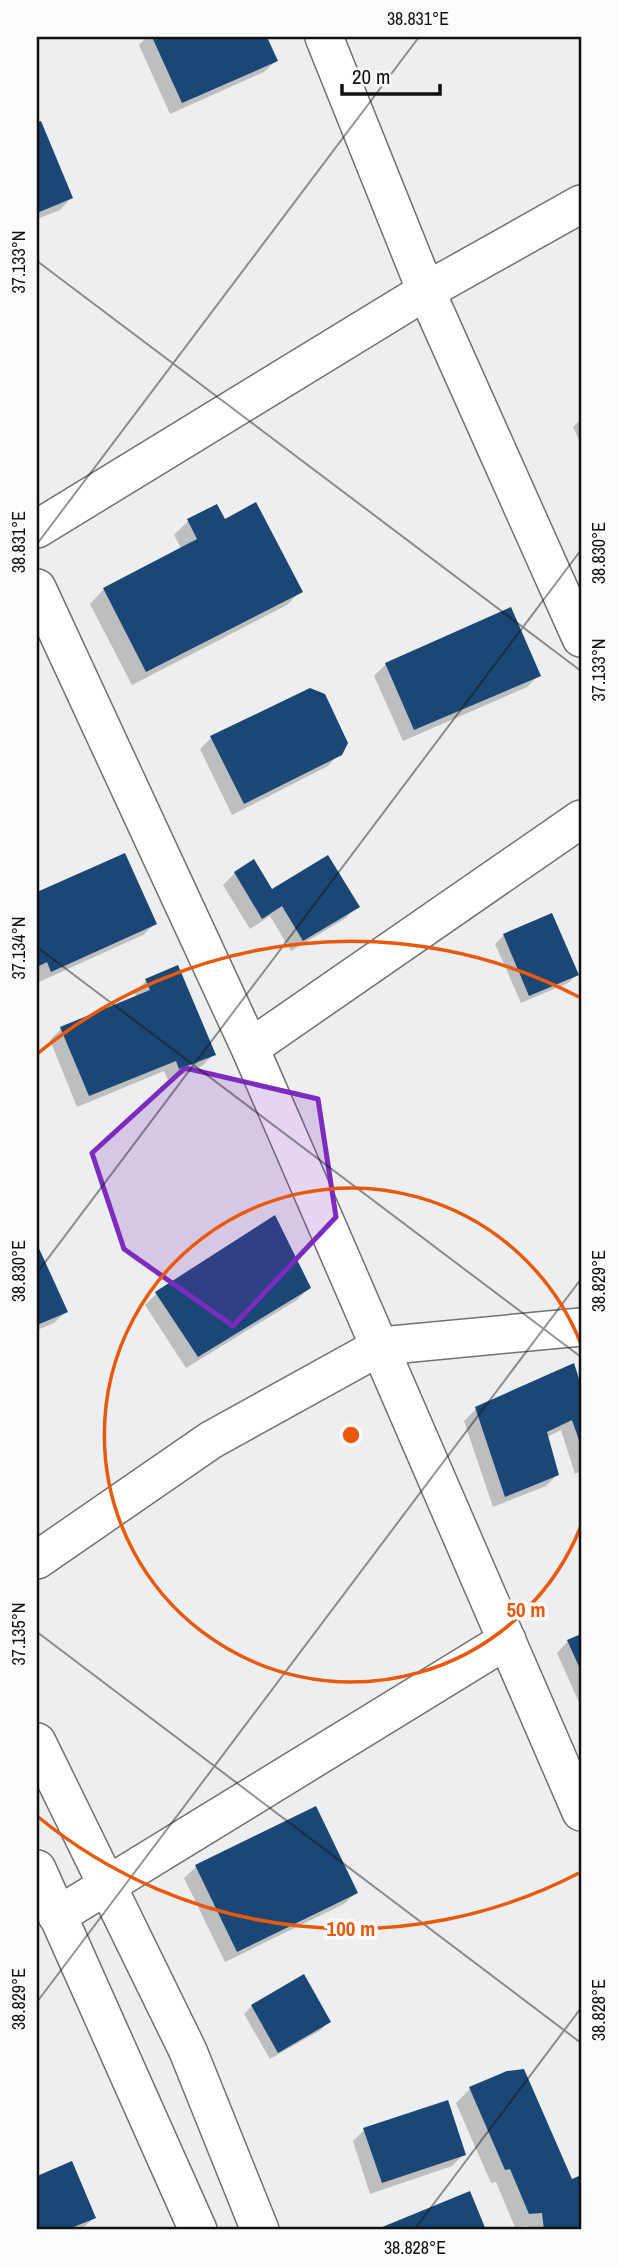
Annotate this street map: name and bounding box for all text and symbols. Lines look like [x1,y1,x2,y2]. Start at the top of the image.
text: 38.831°E [387,6,449,31]
scale bar [342,52,440,96]
text: 20 m [352,62,390,91]
text: 37.133°N [6,231,31,294]
text: 38.831°E [6,511,31,573]
text: 38.830°E [586,522,611,584]
text: 37.133°N [586,639,611,702]
text: 37.134°N [6,917,31,980]
text: 38.830°E [6,1240,31,1302]
text: 38.829°E [586,1250,611,1312]
centre of rings [339,1423,363,1447]
text: 50 m [506,1595,546,1624]
text: 37.135°N [6,1603,31,1666]
text: 100 m [327,1914,375,1943]
text: 38.829°E [6,1968,31,2030]
text: 38.828°E [586,1979,611,2041]
text: 38.828°E [384,2235,446,2260]

